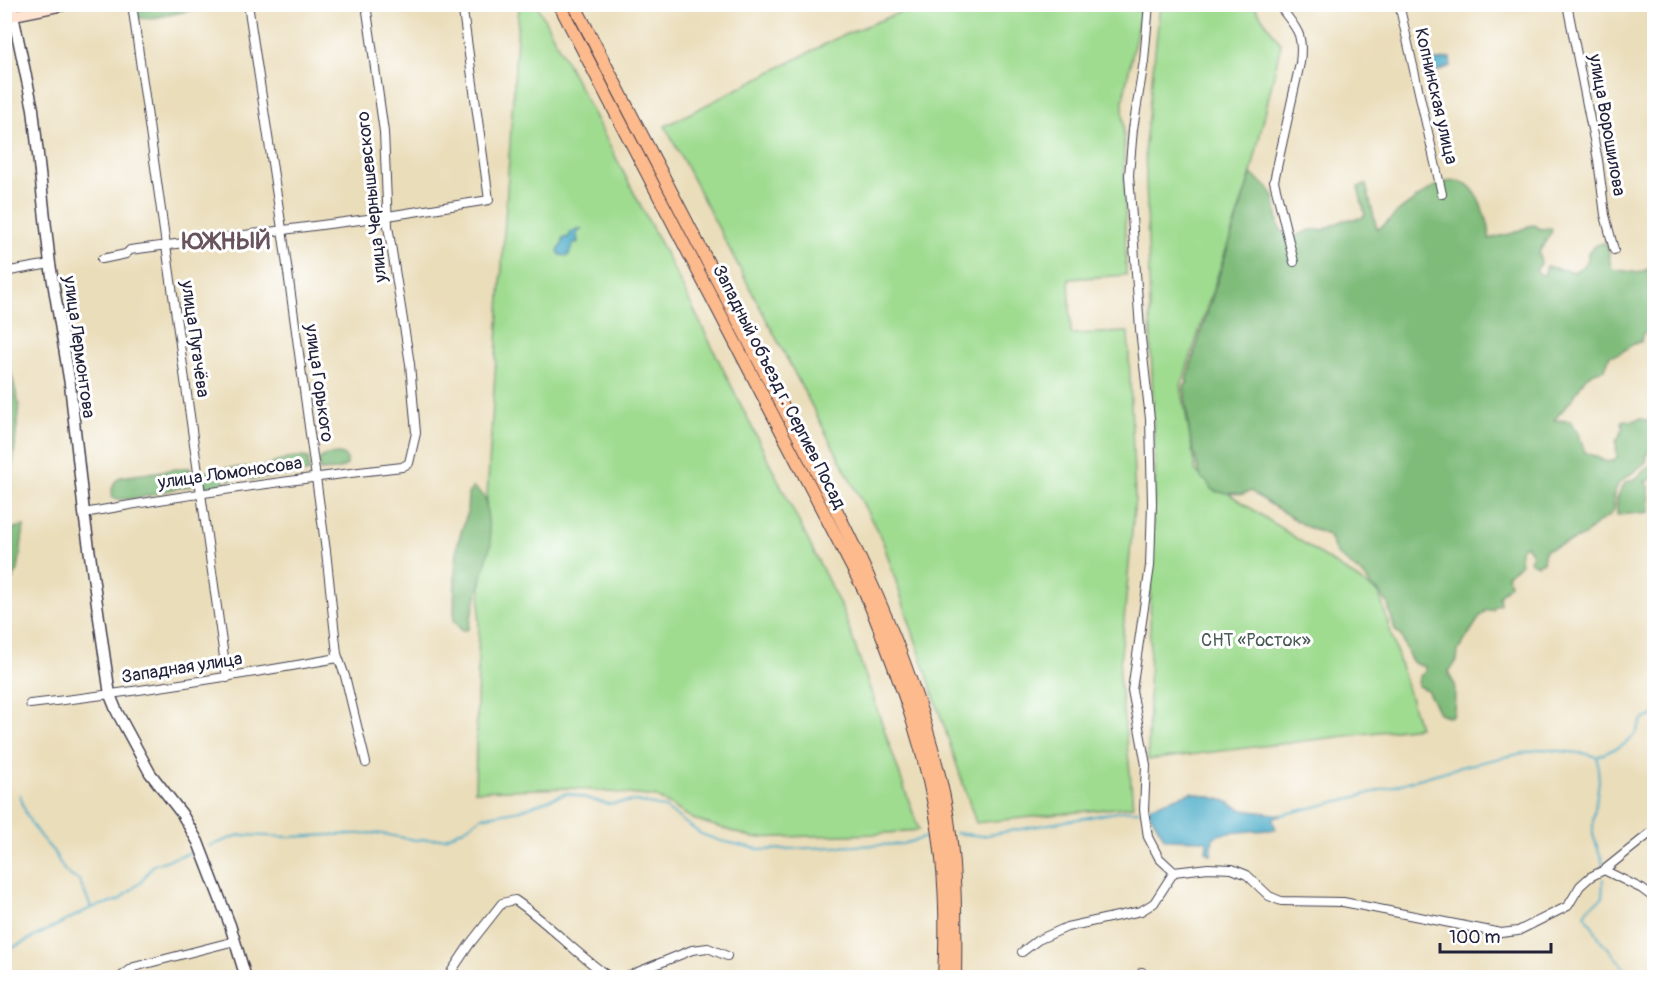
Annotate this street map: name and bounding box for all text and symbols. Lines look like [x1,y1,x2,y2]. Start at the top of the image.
street label: Копнинская улица [1409,26,1463,166]
street label: улица Ворошилова [1583,51,1631,198]
street label: улица Чернышевского [352,110,393,285]
district label: ЮЖНЫЙ [181,227,272,256]
street label: Западный объезд г. Сергиев Посад [707,261,851,513]
street label: улица Лермонтова [57,273,100,420]
street label: улица Пугачёва [175,278,215,399]
street label: улица Горького [299,322,339,444]
street label: улица Ломоносова [155,451,304,495]
park label: СНТ «Росток» [1201,629,1311,652]
street label: Западная улица [120,647,244,689]
scale bar [1440,916,1551,954]
text: 100 m [1449,926,1501,949]

